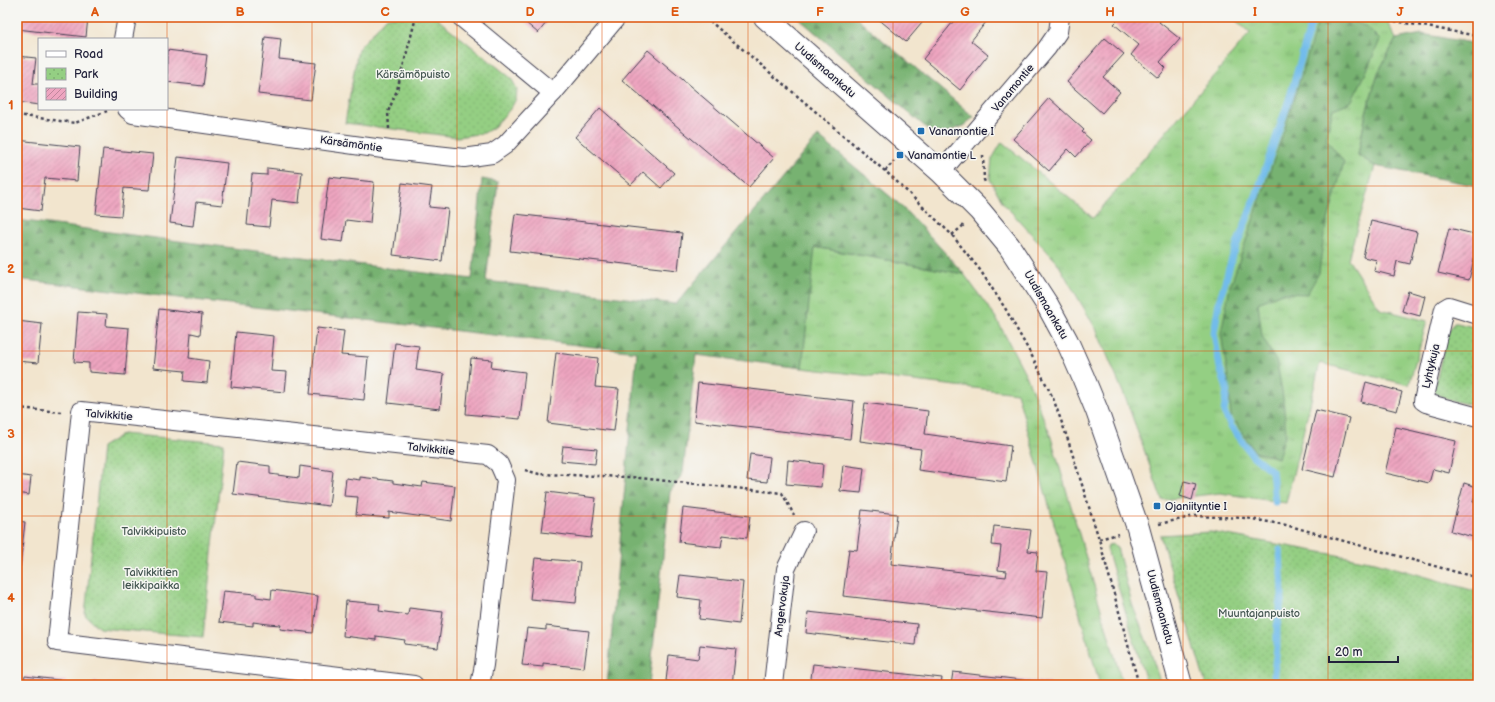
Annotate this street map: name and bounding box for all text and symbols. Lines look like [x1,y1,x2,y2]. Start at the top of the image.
text: A [90,4,99,20]
text: B [235,4,245,20]
text: C [380,4,390,20]
text: D [525,4,535,20]
text: E [671,4,680,20]
text: F [816,4,824,20]
text: G [960,4,970,20]
text: H [1105,4,1115,20]
text: I [1253,4,1257,20]
text: J [1396,4,1404,20]
legend [38,38,168,110]
street label: Uudismaankatu [792,40,858,100]
text: Road [74,47,103,62]
street label: Vanamontie [989,61,1037,115]
text: Park [74,67,98,82]
park label: Kärsämöpuisto [376,68,450,81]
text: Building [74,87,118,102]
text: 1 [8,97,14,113]
place label: Vanamontie I [929,125,995,138]
marker: Vanamontie I [916,126,926,136]
street label: Kärsämöntie [319,133,383,155]
place label: Vanamontie L [908,149,977,162]
marker: Vanamontie L [895,150,905,160]
text: 2 [7,261,15,277]
street label: Uudismaankatu [1021,268,1071,342]
street label: Lyhtykuja [1420,342,1442,390]
street label: Talvikkitie [85,407,134,423]
text: 3 [7,426,15,442]
street label: Talvikkitie [407,440,456,458]
place label: Ojaniityntie I [1165,500,1228,513]
marker: Ojaniityntie I [1152,501,1162,511]
park label: Talvikkipuisto [121,525,187,538]
park label: Talvikkitien leikkipaikka [123,566,179,592]
street label: Uudismaankatu [1144,568,1176,646]
street label: Angervokuja [772,575,792,637]
text: 4 [7,590,15,606]
park label: Muuntajanpuisto [1218,607,1300,620]
scale bar [1329,638,1398,664]
text: 20 m [1335,645,1362,660]

